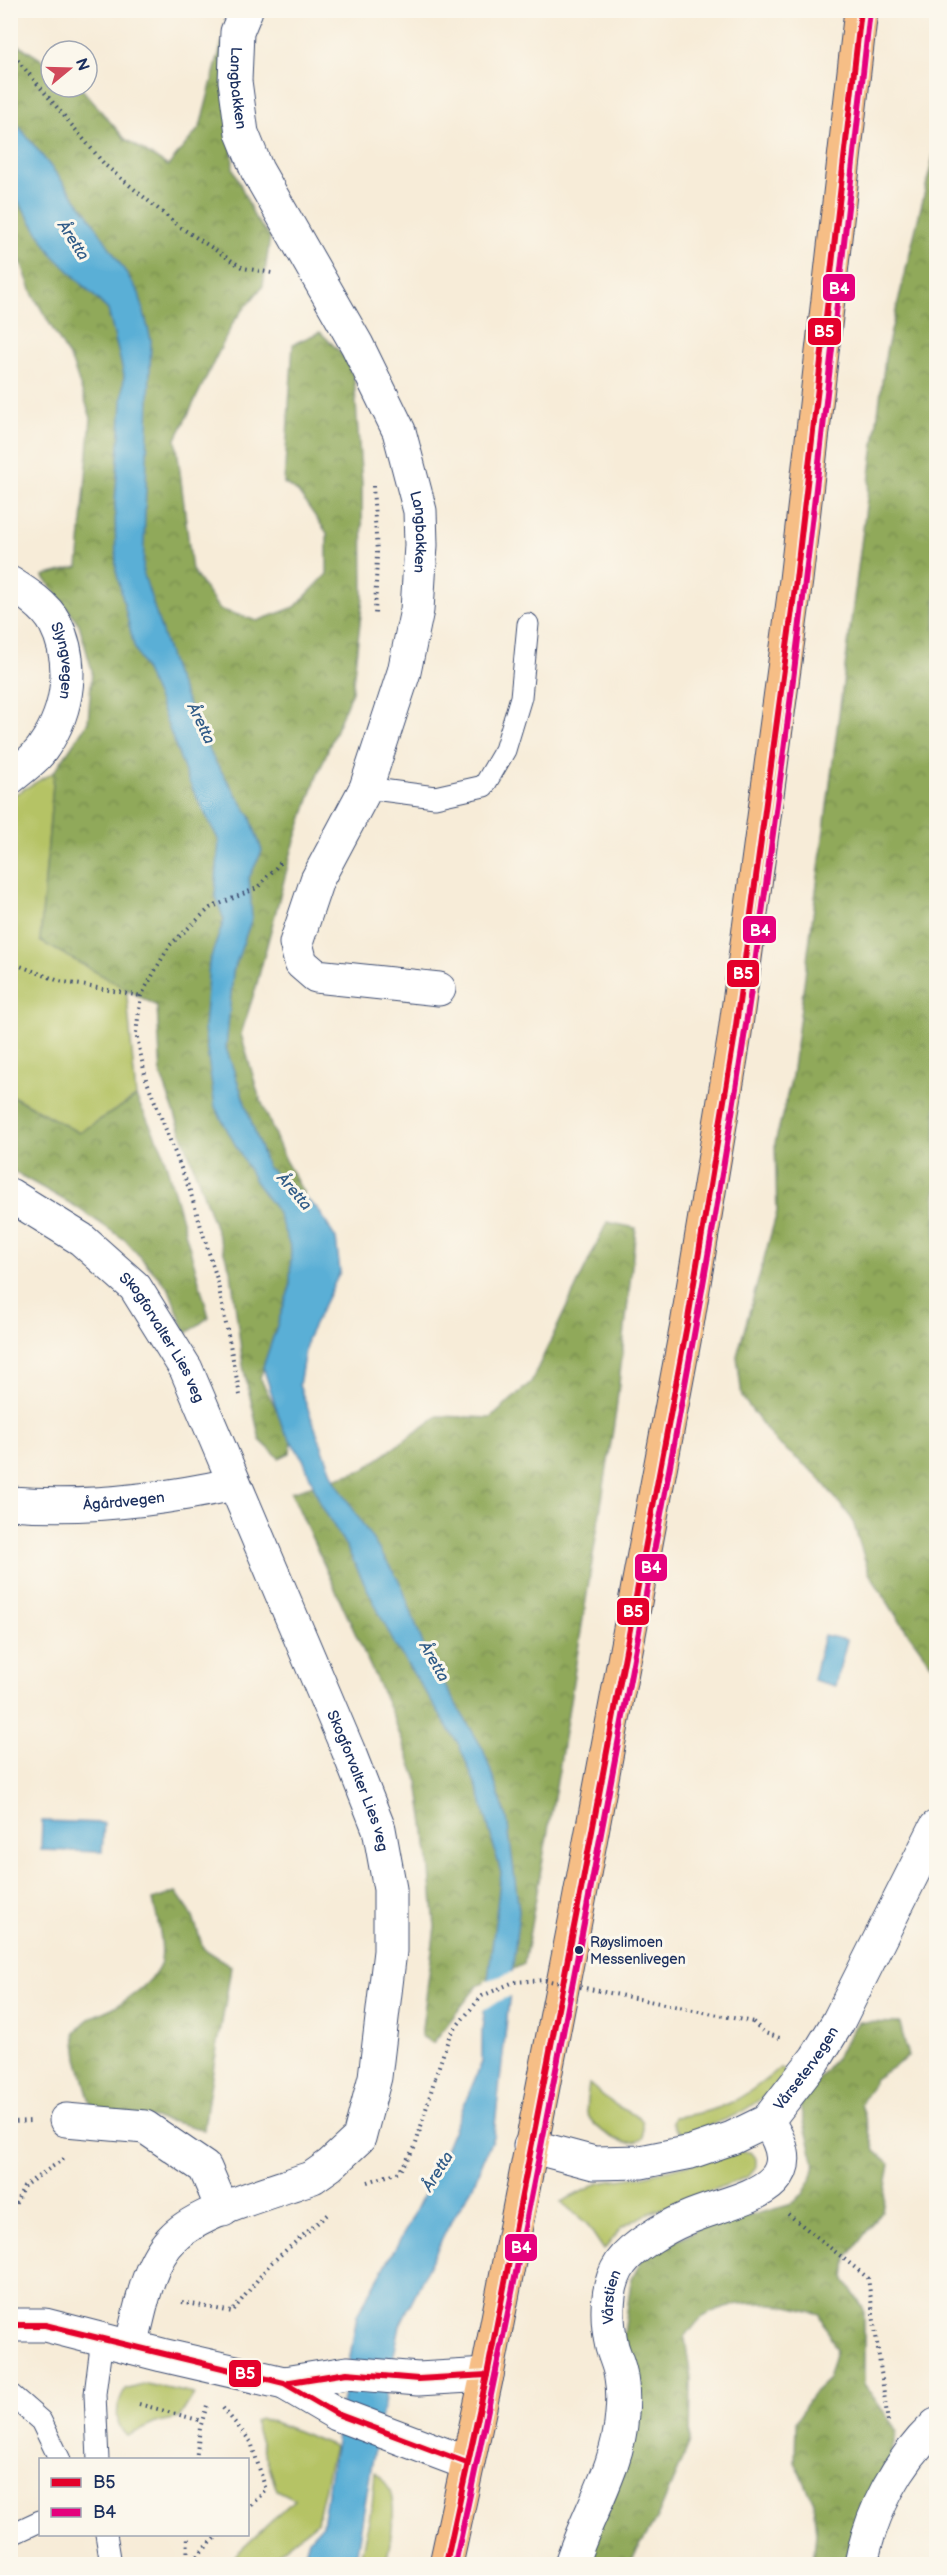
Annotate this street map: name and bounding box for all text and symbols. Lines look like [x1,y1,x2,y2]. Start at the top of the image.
north arrow [39,39,99,99]
street label: Langbakken [225,47,250,130]
text: N [71,56,93,73]
water label: Åretta [52,215,95,264]
line badge: B4 [822,273,856,302]
text: B4 [829,280,850,299]
line badge: B5 [807,317,842,346]
text: B5 [814,323,834,342]
street label: Langbakken [405,489,430,574]
street label: Slyngvegen [46,619,76,701]
water label: Åretta [182,698,221,747]
line badge: B4 [742,915,777,944]
text: B4 [750,922,771,941]
line badge: B5 [726,959,760,988]
text: B5 [733,965,753,984]
water label: Åretta [272,1167,317,1215]
street label: Skogforvalter Lies veg [115,1268,208,1406]
street label: Ågårdvegen [83,1488,166,1514]
line badge: B4 [634,1553,668,1582]
text: B4 [641,1559,662,1578]
line badge: B5 [616,1597,650,1626]
text: B5 [623,1603,643,1622]
water label: Åretta [414,1636,455,1685]
street label: Skogforvalter Lies veg [322,1707,392,1853]
place label: Røyslimoen Messenlivegen [590,1934,686,1968]
marker: Røyslimoen Messenlivegen [573,1944,585,1956]
street label: Vårsetervegen [770,2023,843,2114]
water label: Åretta [416,2147,458,2196]
line badge: B4 [504,2233,538,2262]
text: B4 [511,2239,532,2258]
street label: Vårstien [599,2267,626,2325]
line badge: B5 [228,2359,262,2388]
text: B5 [235,2365,255,2384]
legend [39,2458,249,2536]
text: B5 [93,2472,116,2493]
text: B4 [93,2502,116,2523]

